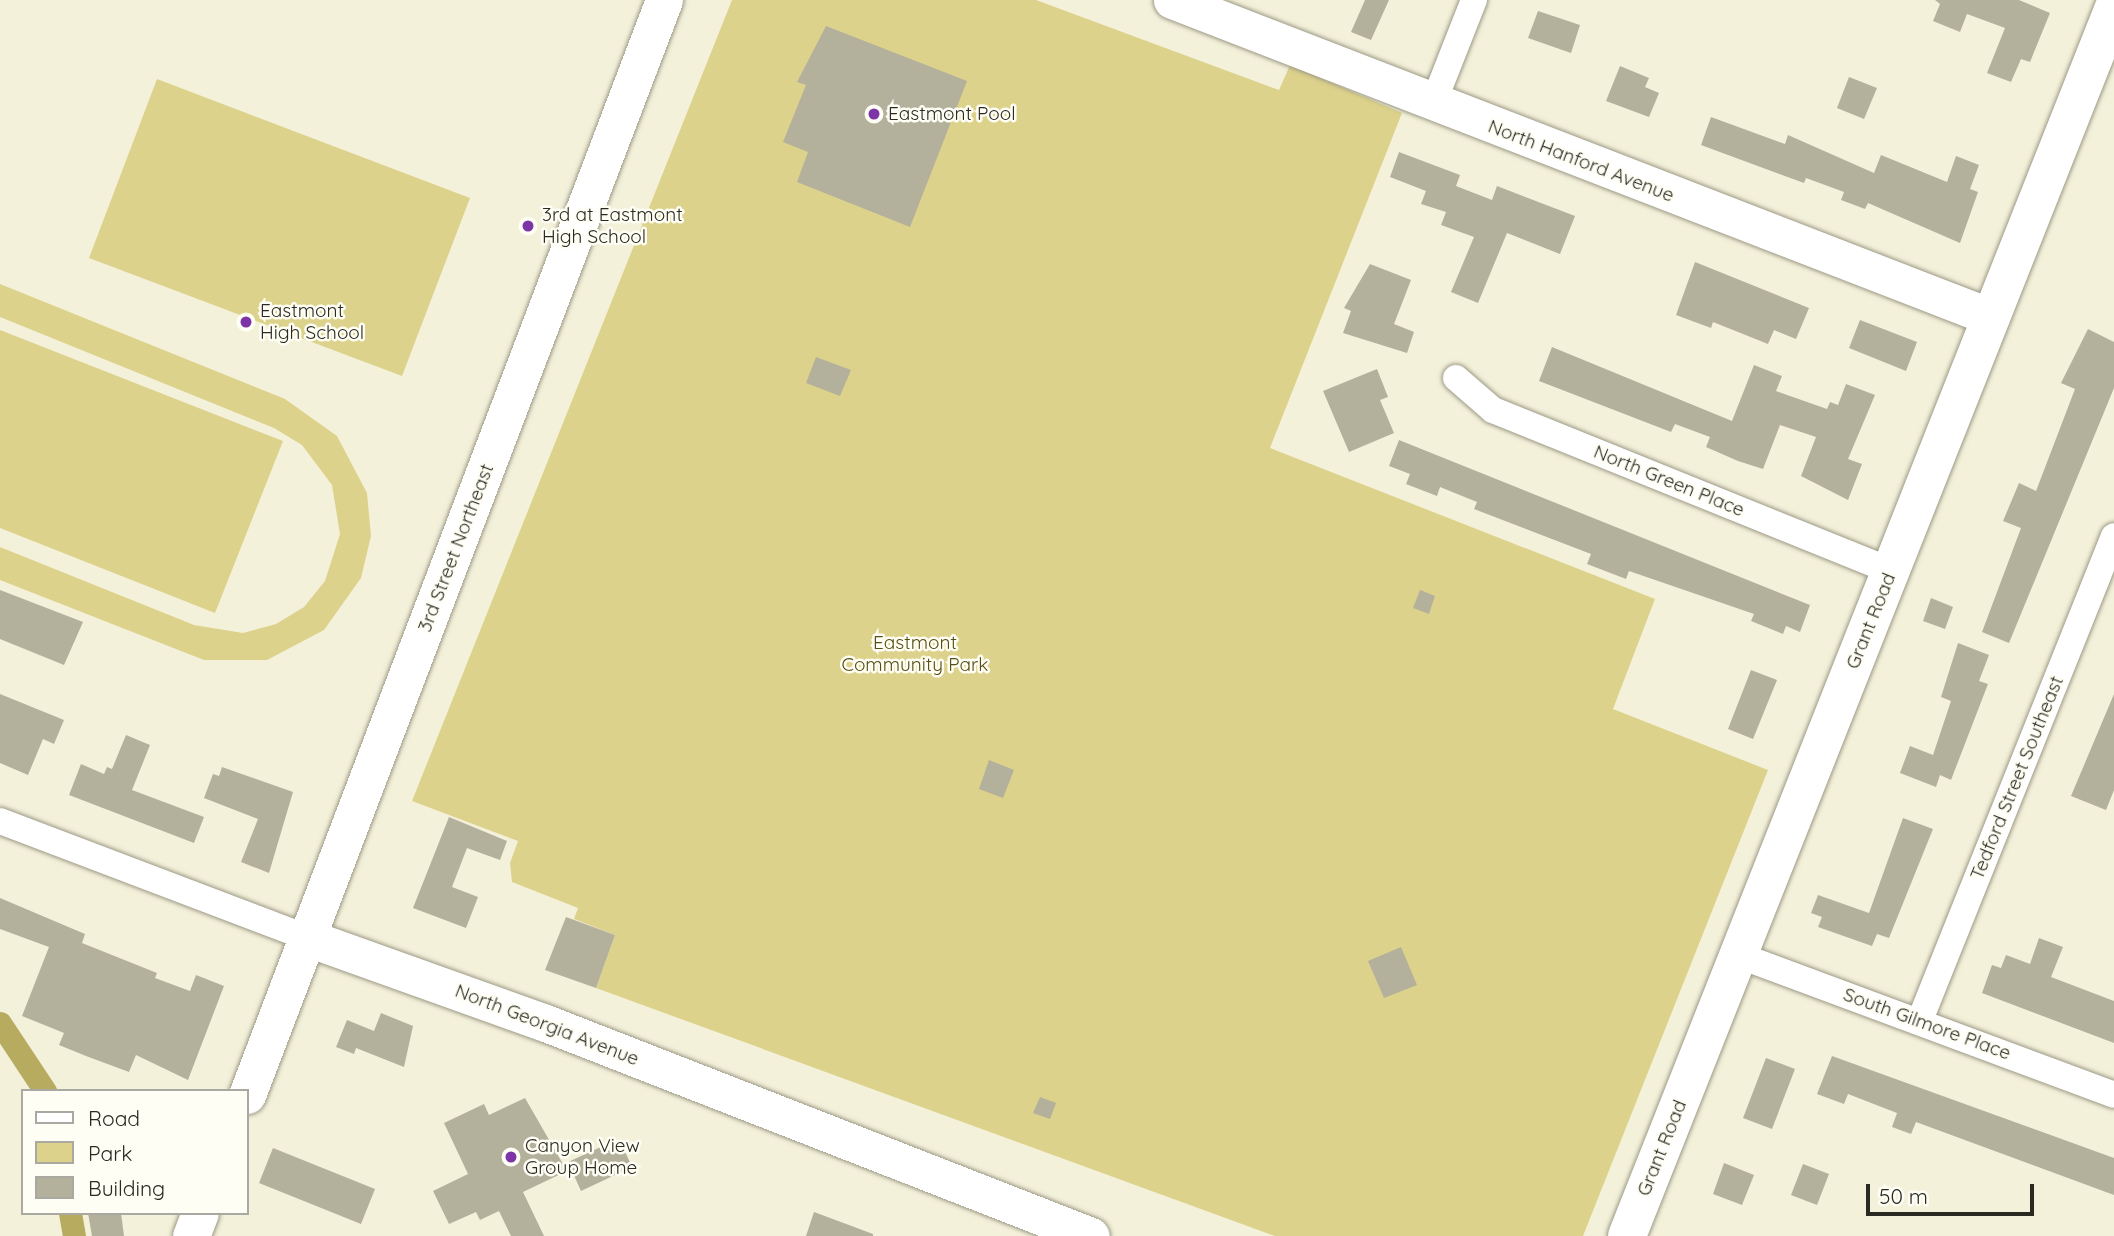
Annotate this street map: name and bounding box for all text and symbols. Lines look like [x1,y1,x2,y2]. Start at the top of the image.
place label: Eastmont Pool [888,103,1016,125]
marker: Eastmont Pool [866,106,882,122]
street label: North Hanford Avenue [1485,115,1677,207]
place label: 3rd at Eastmont High School [542,204,683,248]
marker: 3rd at Eastmont High School [520,218,536,234]
place label: Eastmont High School [260,300,364,344]
marker: Eastmont High School [238,314,254,330]
street label: North Green Place [1590,440,1748,522]
street label: 3rd Street Northeast [413,461,499,635]
street label: Grant Road [1841,570,1901,672]
park label: Eastmont Community Park [841,632,989,676]
street label: Tedford Street Southeast [1966,673,2068,883]
street label: North Georgia Avenue [452,979,642,1071]
street label: South Gilmore Place [1840,983,2014,1065]
legend [21,1089,248,1215]
street label: Grant Road [1632,1097,1692,1199]
text: Road [88,1105,140,1131]
place label: Canyon View Group Home [525,1135,640,1179]
text: Park [88,1140,132,1166]
marker: Canyon View Group Home [503,1149,519,1165]
scale bar [1869,1170,2037,1214]
text: Building [88,1175,165,1201]
text: 50 m [1879,1183,1928,1209]

